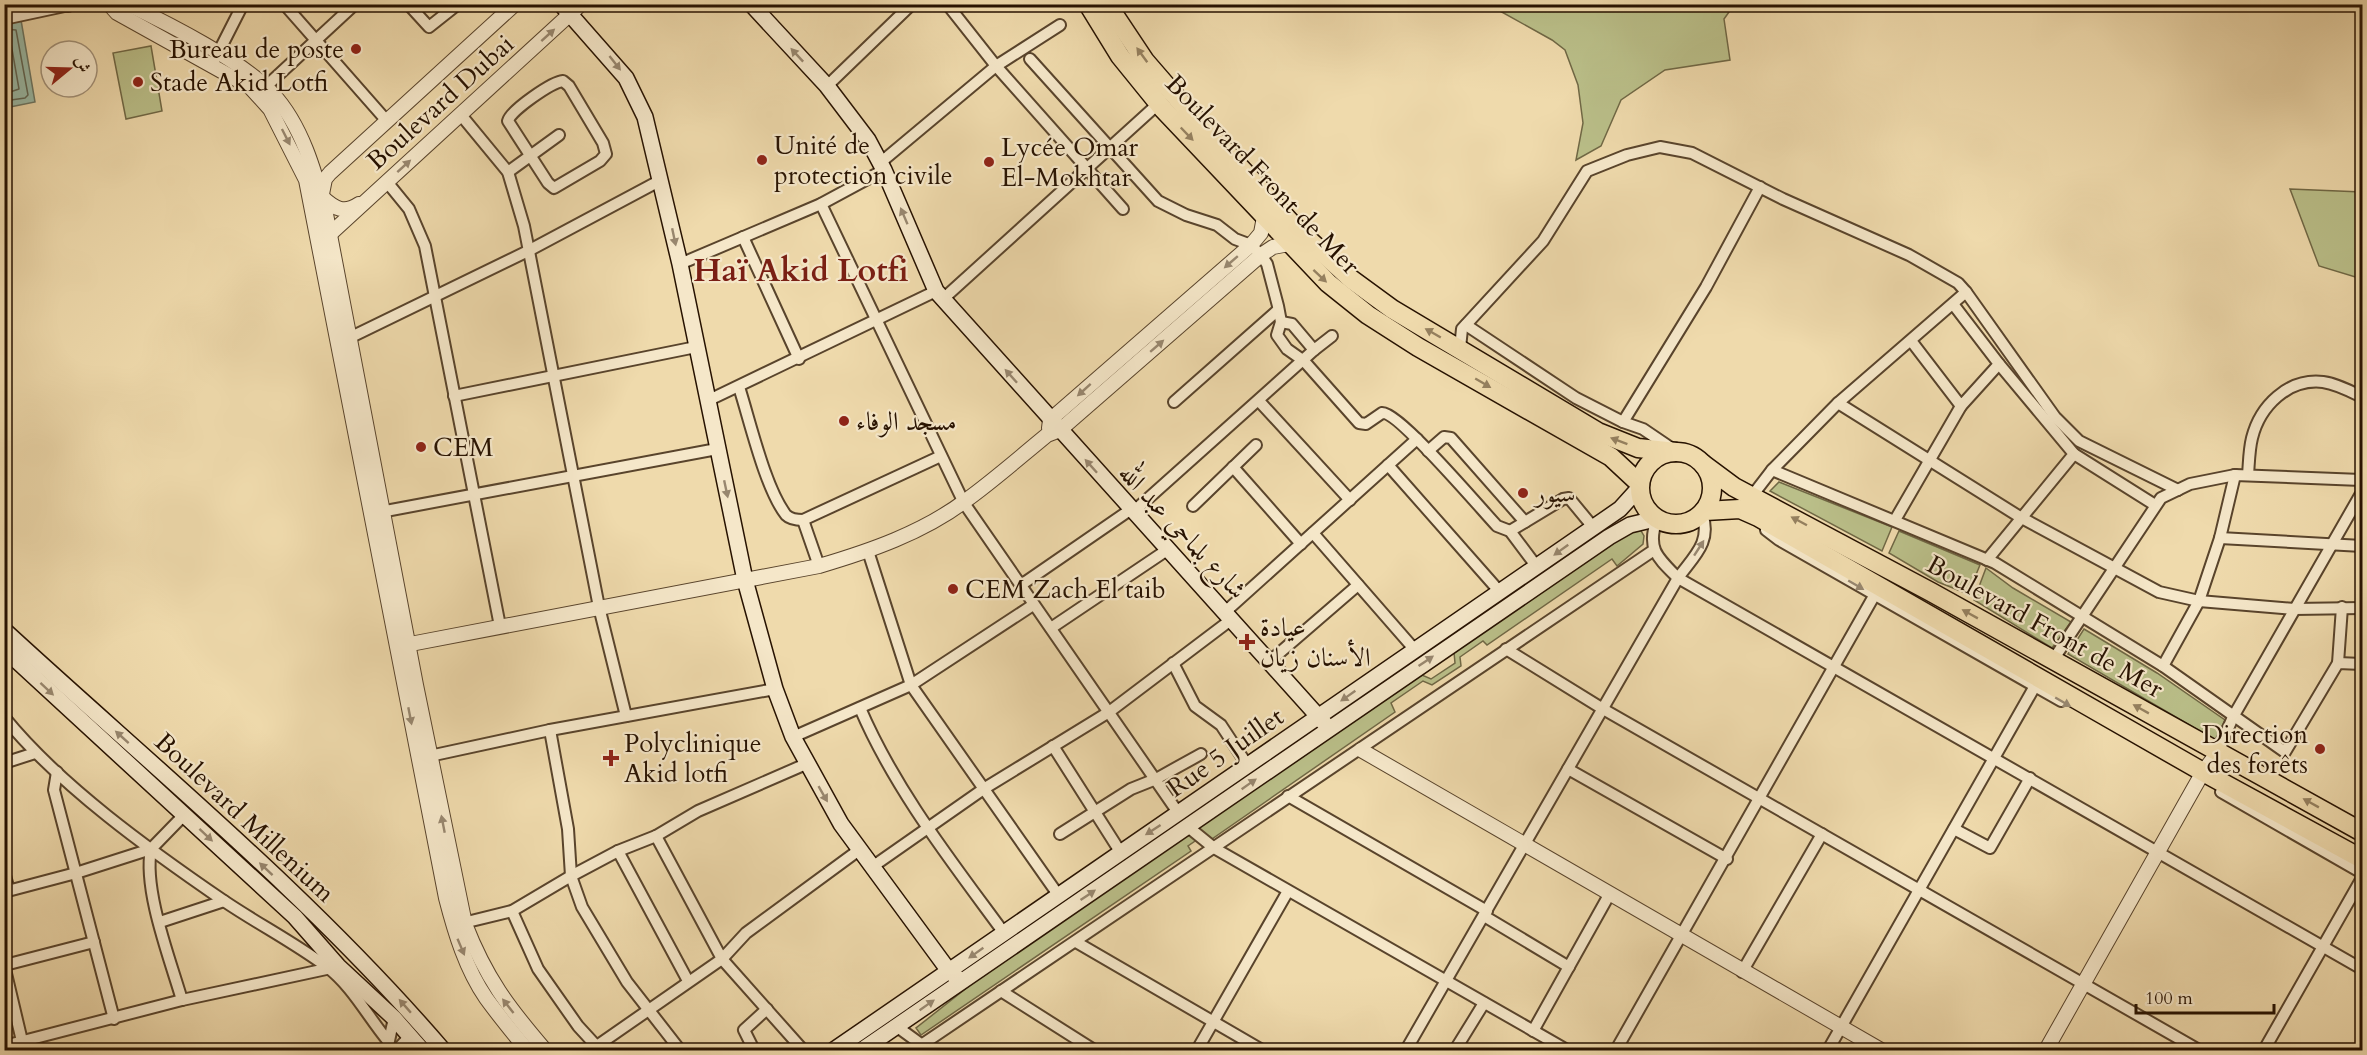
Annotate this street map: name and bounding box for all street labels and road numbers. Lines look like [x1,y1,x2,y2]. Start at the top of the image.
street label: Boulevard Dubai [359,27,522,178]
street label: Boulevard Front de Mer [1158,67,1368,282]
street label: شارع بلماحي عبد الله [1108,454,1257,609]
street label: Boulevard Front de Mer [1920,547,2170,706]
street label: Rue 5 Juillet [1160,699,1291,805]
street label: Boulevard Millenium [147,725,342,910]

